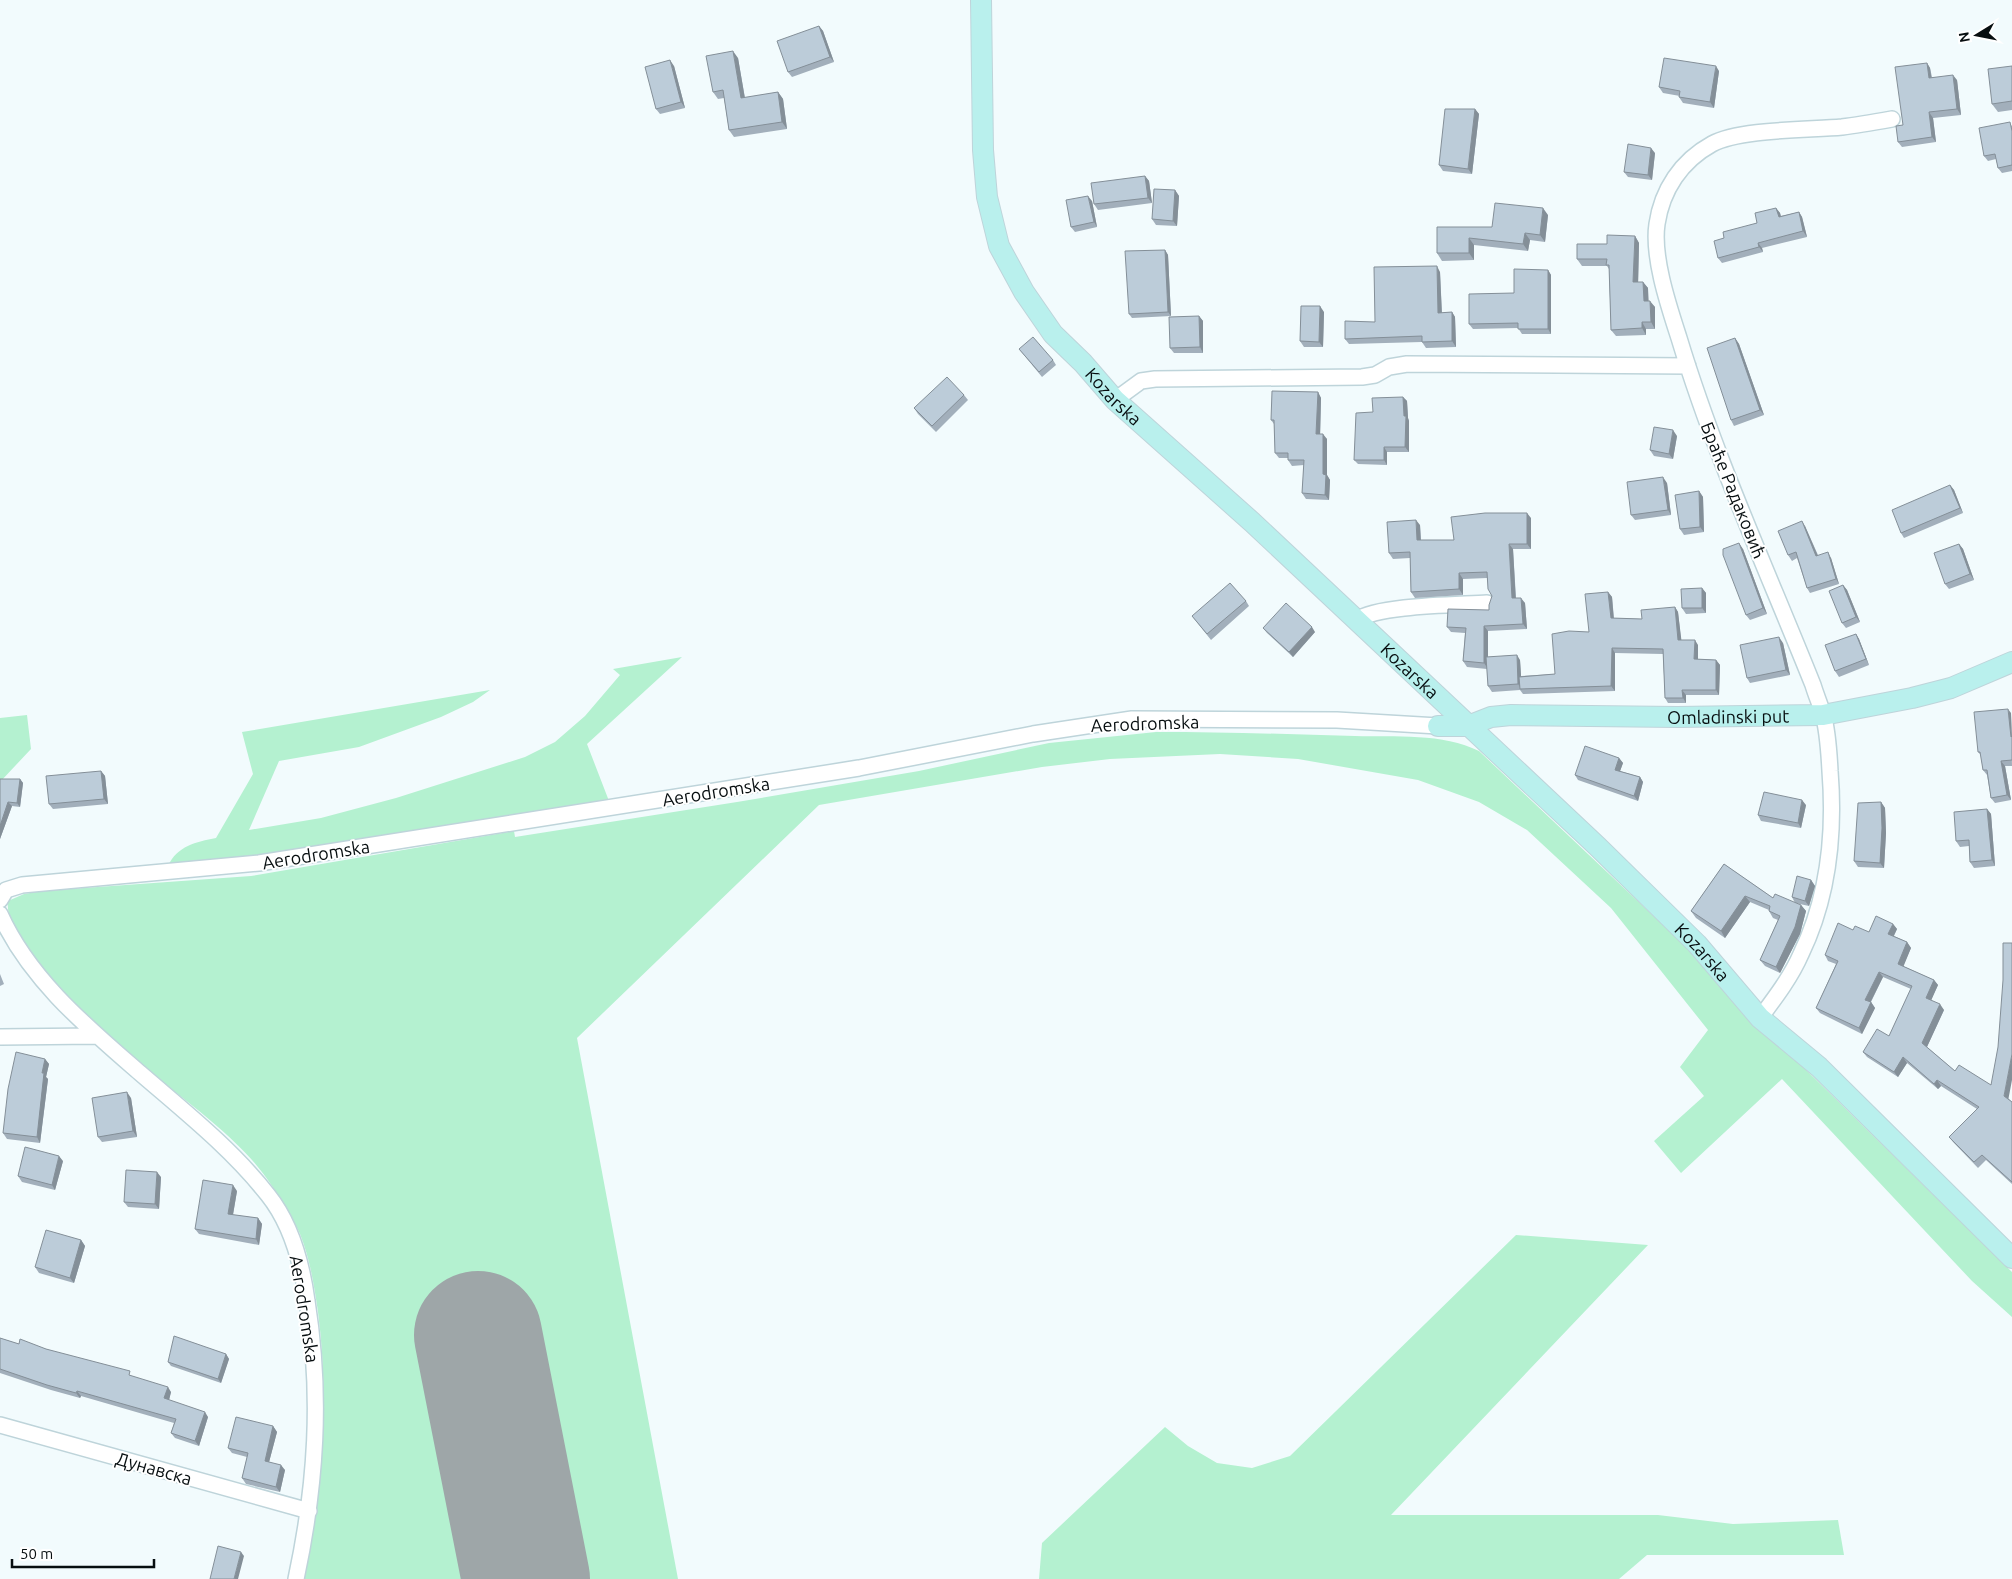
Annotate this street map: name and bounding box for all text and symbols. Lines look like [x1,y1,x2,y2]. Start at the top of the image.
north arrow [1952,10,2002,60]
text: N [1955,31,1973,44]
street label: Kozarska [1082,364,1146,429]
street label: Браће Радаковић [1698,419,1770,561]
street label: Kozarska [1377,639,1443,702]
street label: Omladinski put [1667,705,1789,727]
street label: Aerodromska [1090,711,1200,735]
street label: Aerodromska [661,773,771,809]
street label: Aerodromska [261,836,371,872]
street label: Kozarska [1671,919,1734,985]
street label: Aerodromska [287,1254,323,1364]
street label: Дунавска [114,1448,194,1488]
scale bar [12,1536,155,1568]
text: 50 m [20,1545,53,1562]

